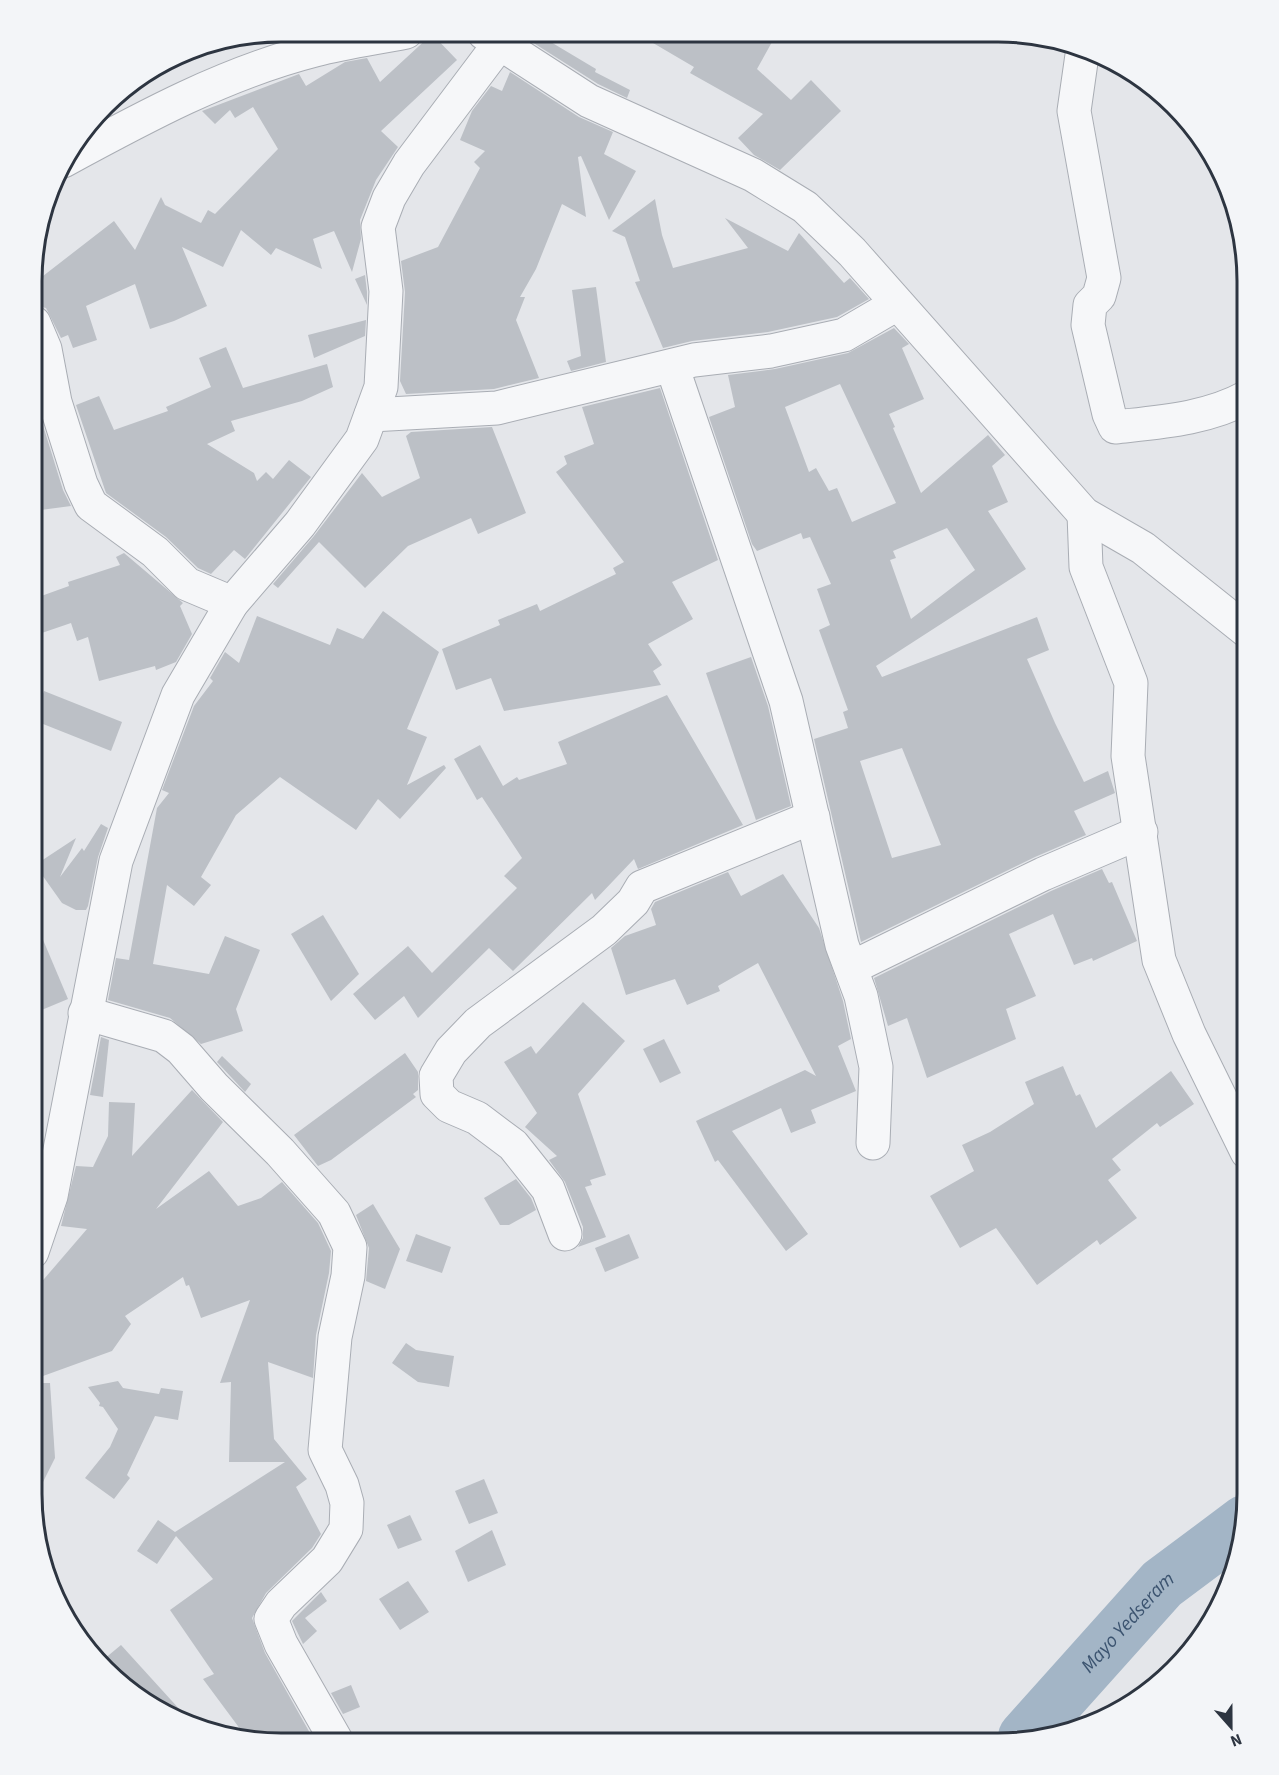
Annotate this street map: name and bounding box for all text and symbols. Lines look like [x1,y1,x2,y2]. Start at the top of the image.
water label: Mayo Yedseram [1075,1565,1180,1679]
north arrow [1201,1697,1261,1757]
text: N [1227,1728,1245,1752]

